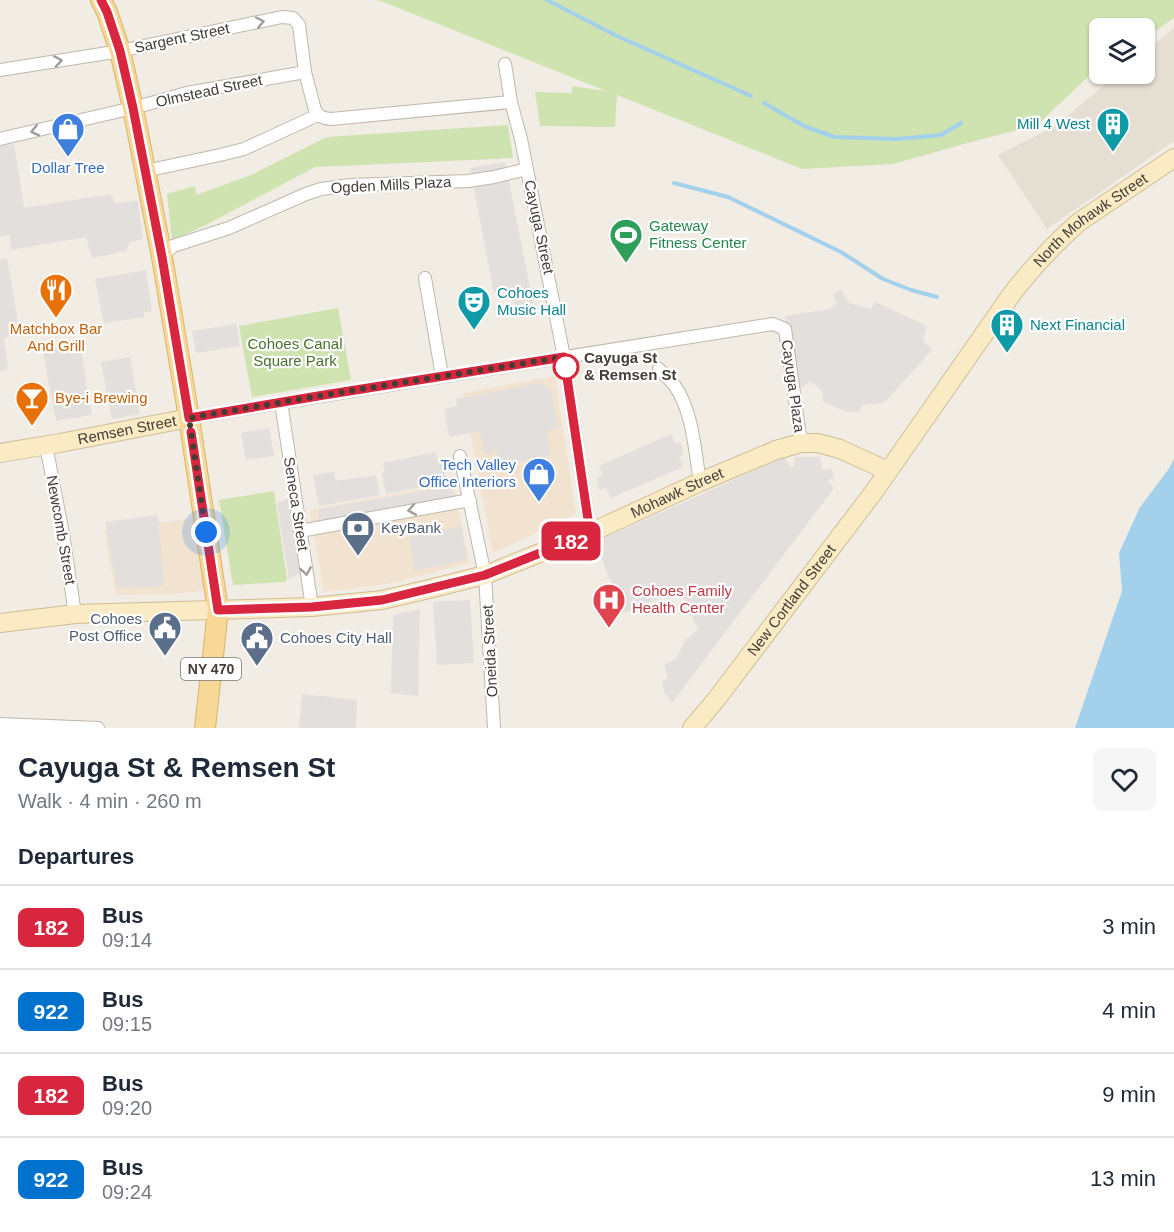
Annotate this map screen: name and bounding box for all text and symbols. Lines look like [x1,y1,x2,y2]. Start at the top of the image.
one-way arrow [254,16,264,29]
map controls [1089,18,1155,84]
button: layers [1089,18,1155,84]
street label: Sargent Street [133,19,232,56]
one-way arrow [52,55,62,68]
street label: Olmstead Street [154,71,264,110]
building icon: Mill 4 West [1095,106,1131,153]
shop icon: Dollar Tree [50,111,86,158]
place label: Mill 4 West [1017,115,1091,132]
one-way arrow [30,123,40,136]
place label: Dollar Tree [31,159,105,176]
street label: North Mohawk Street [1030,169,1151,270]
street label: Ogden Mills Plaza [330,173,452,196]
street label: Cayuga Street [521,178,558,276]
sports icon: Gateway Fitness Center [608,217,644,264]
place label: Gateway Fitness Center [649,217,747,251]
restaurant icon: Matchbox Bar And Grill [38,272,74,319]
theatre icon: Cohoes Music Hall [456,284,492,331]
place label: Cohoes Music Hall [497,284,566,318]
building icon: Next Financial [989,307,1025,354]
place label: Next Financial [1030,316,1125,333]
place label: Matchbox Bar And Grill [10,320,102,354]
park label: Cohoes Canal Square Park [247,335,343,369]
street label: Cayuga Plaza [779,338,809,434]
place label: Cayuga St & Remsen St [584,349,677,383]
marker: Cayuga St & Remsen St [553,354,579,380]
bar icon: Bye-i Brewing [14,380,50,427]
place label: Bye-i Brewing [55,389,148,406]
street label: Remsen Street [76,412,178,447]
street label: Seneca Street [281,456,312,553]
place label: Tech Valley Office Interiors [419,456,516,490]
shop icon: Tech Valley Office Interiors [521,456,557,503]
street label: Mohawk Street [628,464,727,521]
street label: Newcomb Street [43,474,80,587]
one-way arrow [407,503,417,516]
bank icon: KeyBank [340,510,376,557]
your location [191,517,221,547]
place label: KeyBank [381,519,442,536]
line badge: 182 [536,522,606,560]
text: 182 [553,530,589,553]
street label: New Cortland Street [743,540,839,659]
one-way arrow [300,567,312,576]
hospital icon: Cohoes Family Health Center [591,582,627,629]
place label: Cohoes Family Health Center [632,582,733,616]
street label: Oneida Street [479,604,500,698]
place label: Cohoes Post Office [69,610,142,644]
public building icon: Cohoes Post Office [147,610,183,657]
public building icon: Cohoes City Hall [239,620,275,667]
place label: Cohoes City Hall [280,629,392,646]
road number: NY 470 [181,658,241,680]
button: heart [1093,748,1156,811]
text: Cayuga St & Remsen St [18,752,335,783]
text: Walk · 4 min · 260 m [18,790,202,812]
text: Departures [18,844,134,869]
text: Bus [102,903,144,928]
text: 3 min [1102,914,1156,939]
text: 182 [33,916,69,939]
text: 09:14 [102,929,152,951]
text: Bus [102,987,144,1012]
text: 4 min [1102,998,1156,1023]
text: 922 [33,1000,69,1023]
text: 09:15 [102,1013,152,1035]
text: Bus [102,1071,144,1096]
text: 9 min [1102,1082,1156,1107]
text: 182 [33,1084,69,1107]
text: 09:20 [102,1097,152,1119]
text: Bus [102,1155,144,1180]
text: 13 min [1090,1166,1156,1191]
text: 922 [33,1168,69,1191]
text: 09:24 [102,1181,152,1203]

